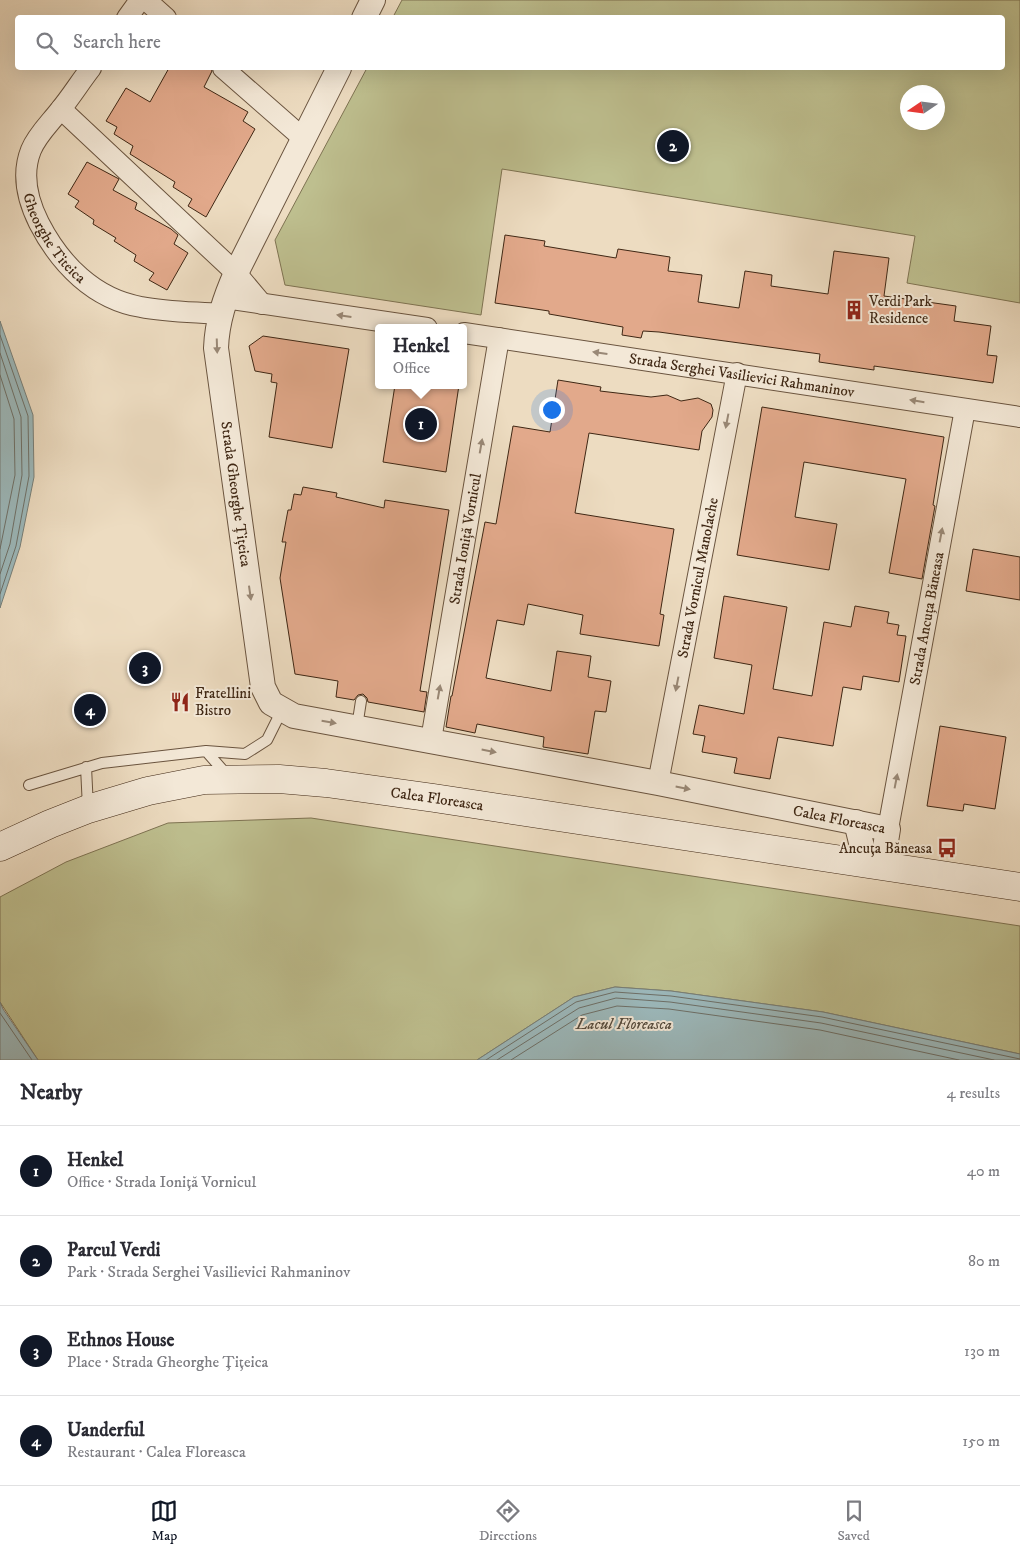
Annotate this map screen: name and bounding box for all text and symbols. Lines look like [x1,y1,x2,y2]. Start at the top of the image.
search box [15,15,1005,70]
icon: search [33,29,61,57]
text: Search here [73,31,161,54]
north arrow [900,85,945,130]
pin: 2 [657,127,689,165]
street label: Gheorghe Titeica [19,191,90,288]
place label: Verdi Park Residence [868,292,933,328]
building icon: Verdi Park Residence [843,299,865,321]
one-way arrow [335,312,351,320]
popup [375,324,467,389]
text: Henkel [393,335,449,358]
one-way arrow [213,338,221,354]
one-way arrow [592,349,608,357]
street label: Strada Serghei Vasilievici Rahmaninov [628,349,856,401]
text: Office [393,358,430,378]
your location [539,397,565,423]
one-way arrow [908,397,924,405]
pin: 1 [405,405,437,443]
one-way arrow [723,414,731,430]
street label: Strada Gheorghe Țițeica [217,420,256,569]
one-way arrow [478,438,486,454]
street label: Strada Ioniță Vornicul [445,471,486,606]
street label: Strada Vornicul Manolache [673,496,722,660]
one-way arrow [938,526,946,542]
street label: Strada Ancuța Băneasa [905,550,948,687]
one-way arrow [246,586,254,602]
pin: 3 [129,649,161,687]
one-way arrow [672,676,680,692]
place label: Fratellini Bistro [195,684,251,720]
one-way arrow [436,684,444,700]
pin: 4 [74,691,106,729]
restaurant icon: Fratellini Bistro [169,691,191,713]
one-way arrow [322,718,338,726]
one-way arrow [481,748,497,756]
one-way arrow [892,772,900,788]
street label: Calea Floreasca [390,783,485,815]
one-way arrow [675,785,691,793]
street label: Calea Floreasca [791,801,888,838]
bus stop icon: Ancuța Băneasa [936,837,958,859]
place label: Ancuța Băneasa [839,839,933,858]
water label: Lacul Floreasca [575,1014,672,1034]
text: Nearby [20,1080,82,1106]
text: 4 results [947,1083,1000,1103]
text: Henkel [67,1149,123,1172]
text: 1 [33,1161,39,1181]
text: 40 m [967,1161,1000,1181]
text: Office · Strada Ioniță Vornicul [67,1172,256,1192]
text: Parcul Verdi [67,1239,161,1262]
text: 2 [32,1251,40,1271]
text: 80 m [968,1251,1000,1271]
text: Park · Strada Serghei Vasilievici Rahmaninov [67,1262,350,1282]
text: Ethnos House [67,1329,174,1352]
text: 3 [33,1341,39,1361]
text: 130 m [964,1341,1000,1361]
text: Place · Strada Gheorghe Țițeica [67,1352,268,1372]
text: Uanderful [67,1419,145,1442]
text: 4 [31,1431,41,1451]
text: 150 m [962,1431,1000,1451]
text: Restaurant · Calea Floreasca [67,1442,246,1462]
tab: Map [150,1497,178,1545]
tab: Directions [479,1497,537,1545]
tab: Saved [838,1497,870,1545]

